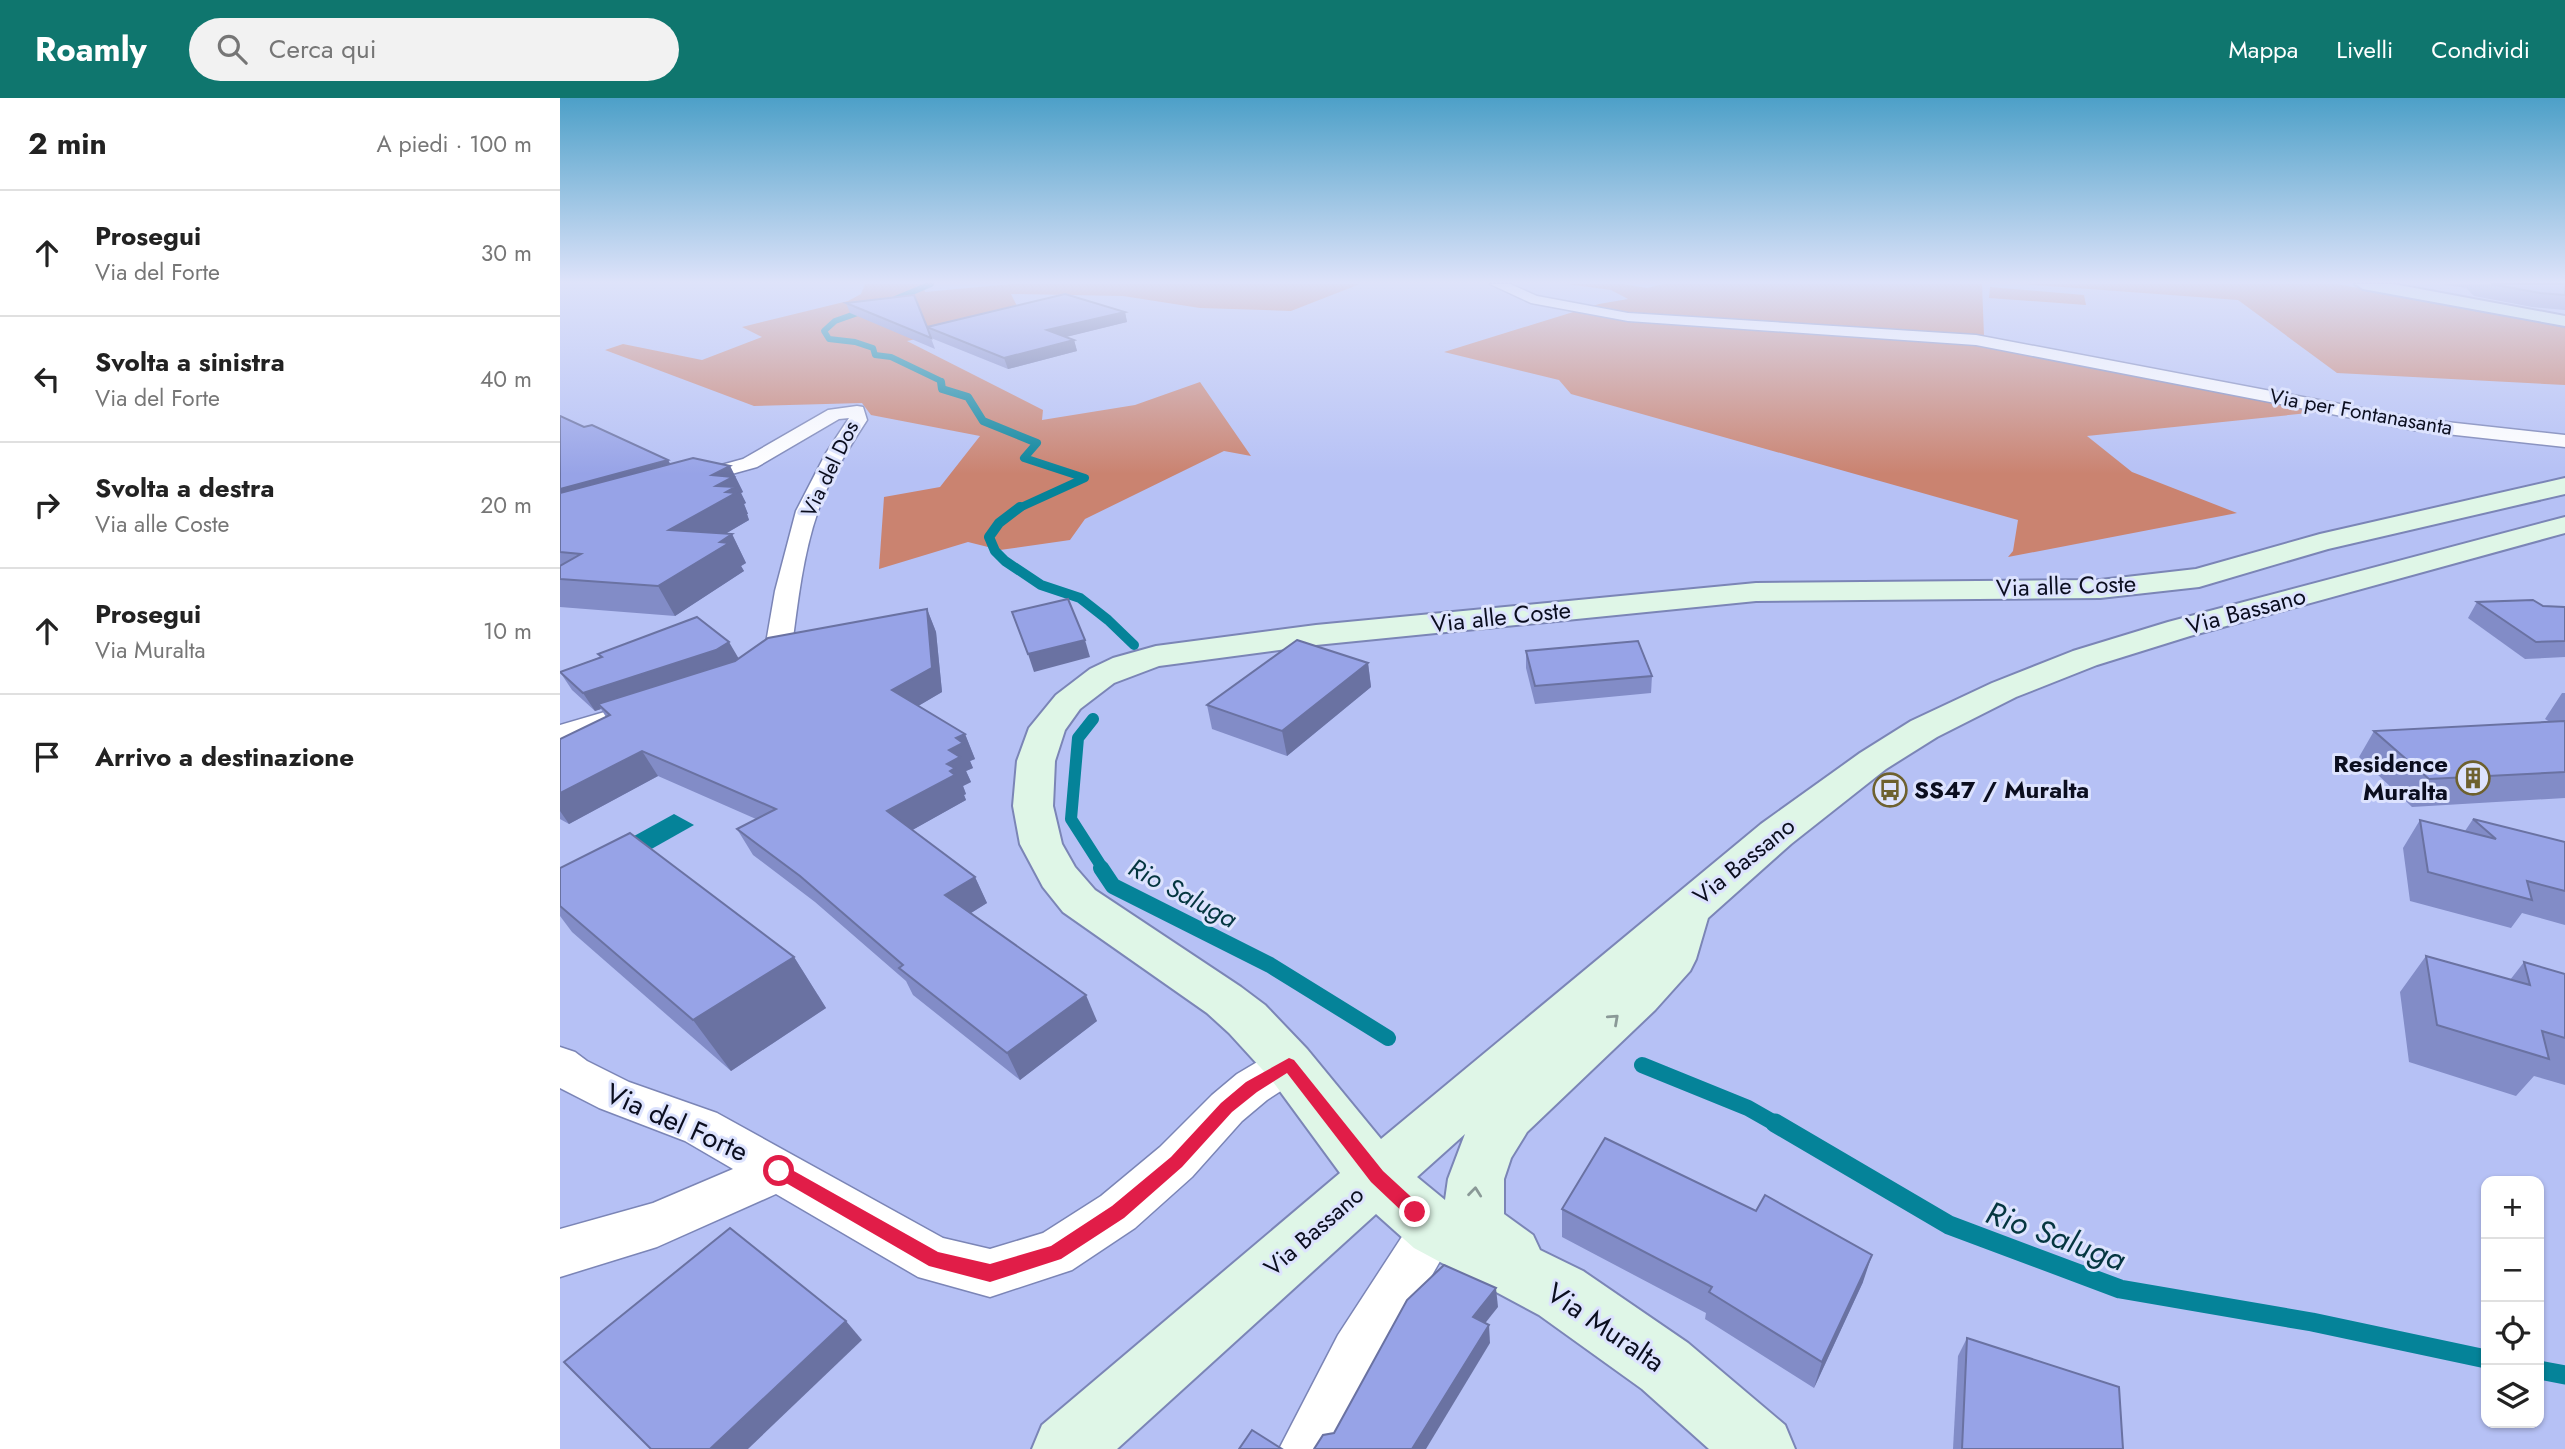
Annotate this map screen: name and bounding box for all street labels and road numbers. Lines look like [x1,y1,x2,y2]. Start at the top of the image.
street label: Via per Fontanasanta [2267,381,2455,443]
street label: Via del Dos [794,416,866,522]
street label: Via alle Coste [1995,566,2137,605]
street label: Via Bassano [2182,578,2309,643]
street label: Via alle Coste [1429,592,1573,641]
street label: Via Bassano [1685,809,1802,913]
street label: Via del Forte [599,1073,755,1172]
street label: Via Bassano [1256,1177,1371,1284]
street label: Via Muralta [1538,1273,1673,1382]

